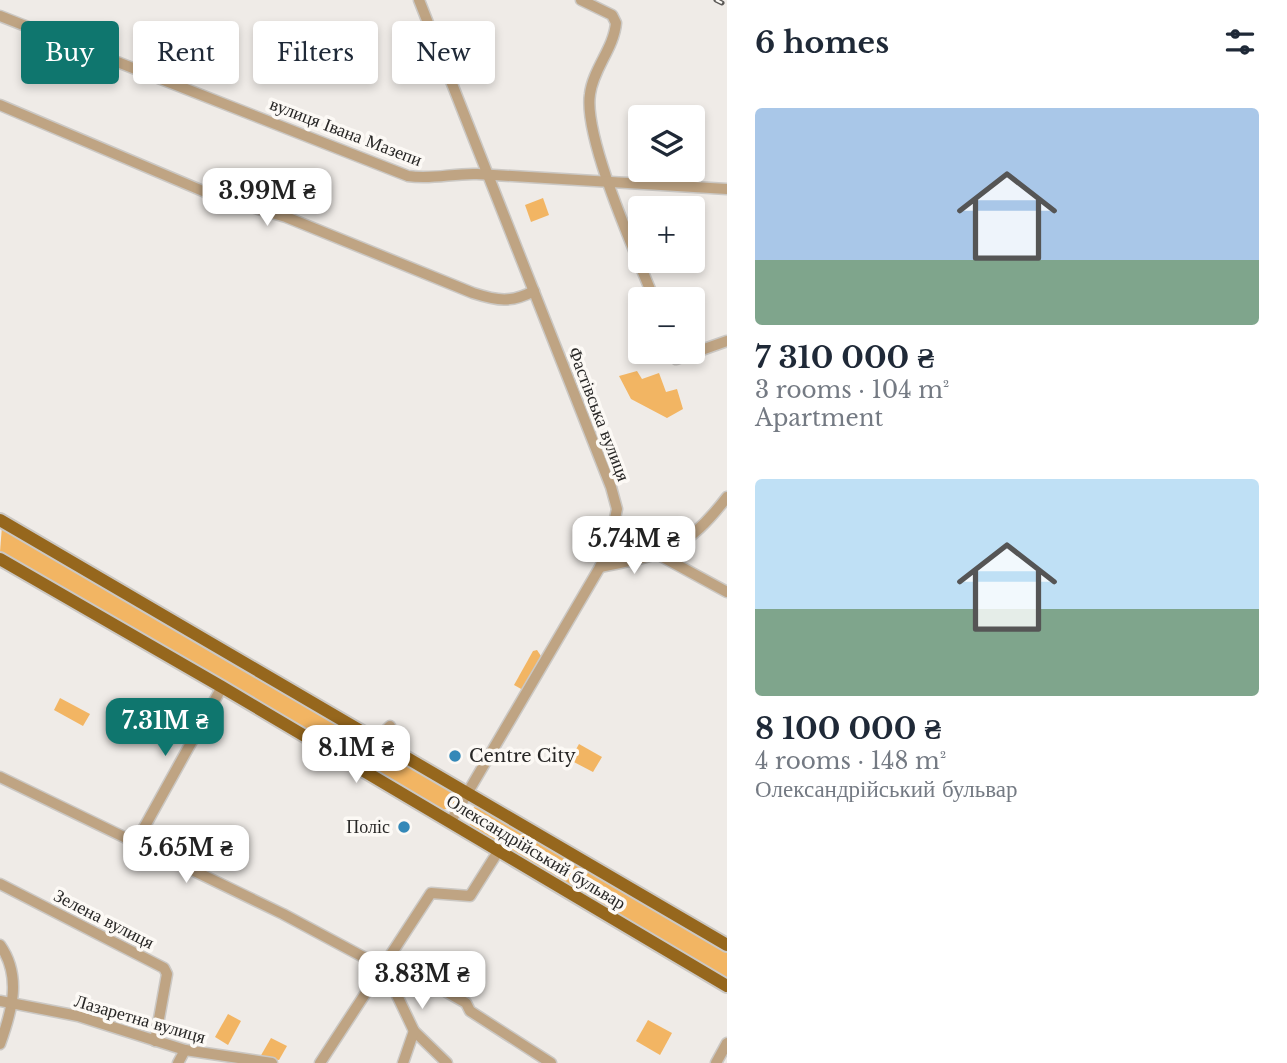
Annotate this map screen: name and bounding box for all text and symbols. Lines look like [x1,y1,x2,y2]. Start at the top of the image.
chip: Buy [21,21,119,84]
chip: Rent [133,21,239,84]
chip: Filters [253,21,378,84]
chip: New [392,21,495,84]
icon: filters [1221,23,1259,61]
text: 6 homes [755,24,889,61]
street label: вулиця Івана Мазепи [267,93,426,171]
map controls [628,105,705,364]
button: layers [628,105,705,182]
icon: home [944,153,1070,279]
pin: 3.99M ₴ [202,168,332,228]
text: 3.99M ₴ [219,177,315,205]
button: + [628,196,705,273]
button: − [628,287,705,364]
text: 7 310 000 ₴ [755,339,934,376]
street label: Фастівська вулиця [563,344,635,484]
text: 3 rooms · 104 m² [755,376,949,404]
text: Apartment [755,404,883,432]
pin: 5.74M ₴ [569,516,699,576]
icon: home [944,524,1070,650]
text: 5.74M ₴ [588,525,680,553]
pin: 7.31M ₴ [100,698,230,758]
text: 7.31M ₴ [122,707,208,735]
text: 8 100 000 ₴ [755,710,941,747]
pin: 8.1M ₴ [299,726,413,785]
text: 8.1M ₴ [318,734,394,762]
place label: Centre City [469,745,576,767]
text: 4 rooms · 148 m² [755,747,946,775]
marker: Centre City [447,748,463,764]
text: Олександрійський бульвар [755,775,1017,803]
street label: Олександрійський бульвар [442,790,630,914]
place label: Поліс [346,816,390,838]
marker: Поліс [396,819,412,835]
pin: 5.65M ₴ [121,826,251,885]
text: 5.65M ₴ [139,834,233,862]
street label: Зелена вулиця [50,884,158,954]
pin: 3.83M ₴ [357,951,487,1011]
text: 3.83M ₴ [374,960,470,988]
street label: Лазаретна вулиця [72,990,208,1048]

